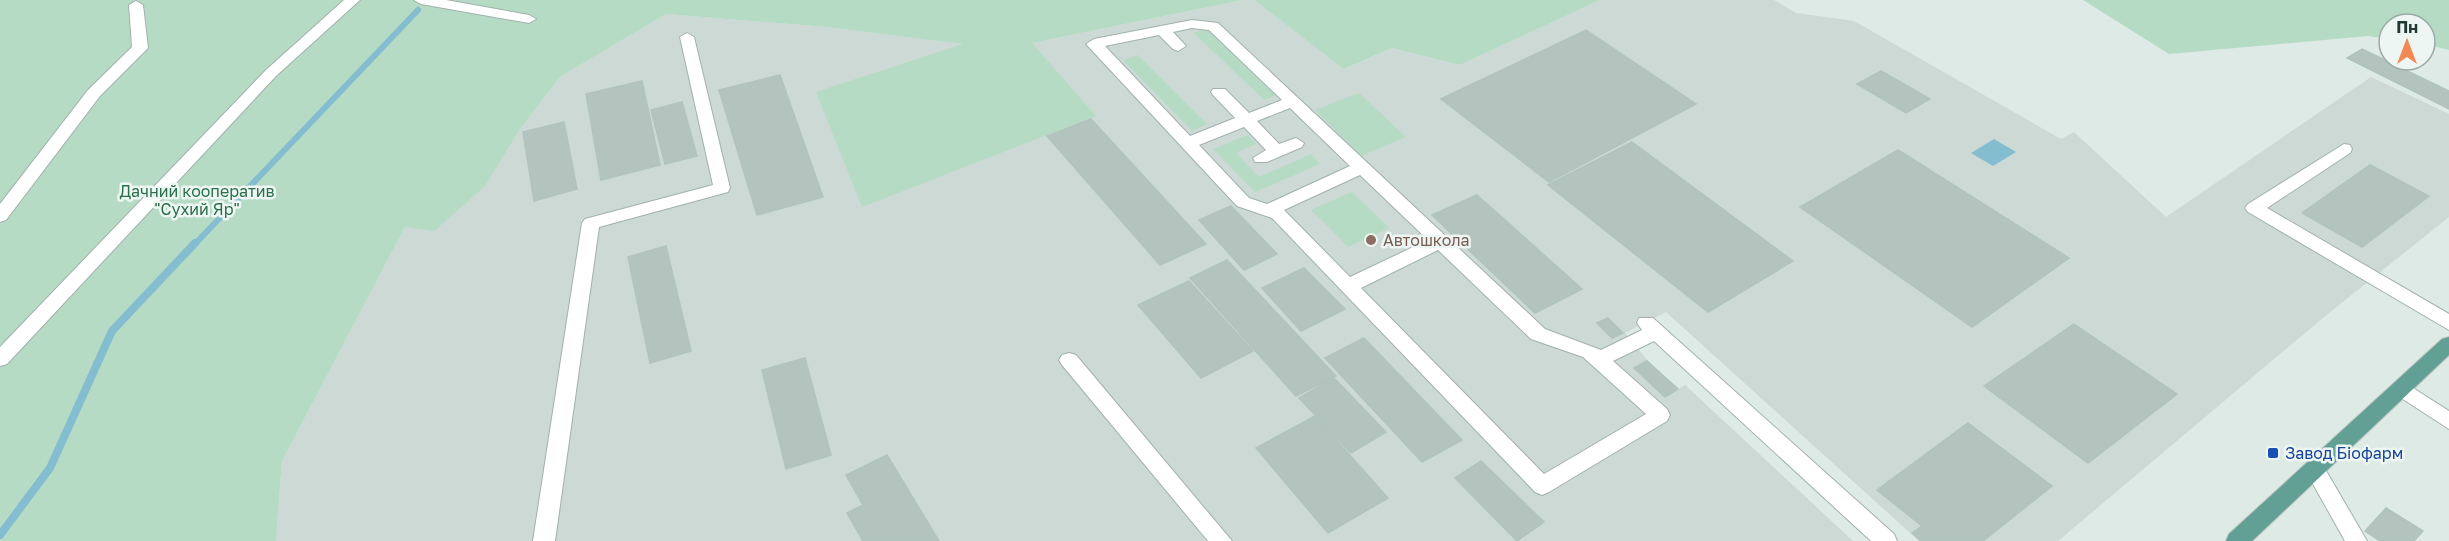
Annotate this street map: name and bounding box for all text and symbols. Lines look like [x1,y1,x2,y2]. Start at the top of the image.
north arrow [2377,12,2437,72]
text: Пн [2396,17,2418,37]
park label: Дачний кооператив "Сухий Яр" [119,181,275,219]
place label: Автошкола [1383,230,1470,250]
marker: Автошкола [1364,233,1378,247]
place label: Завод Біофарм [2285,443,2403,463]
marker: Завод Біофарм [2266,446,2280,460]

